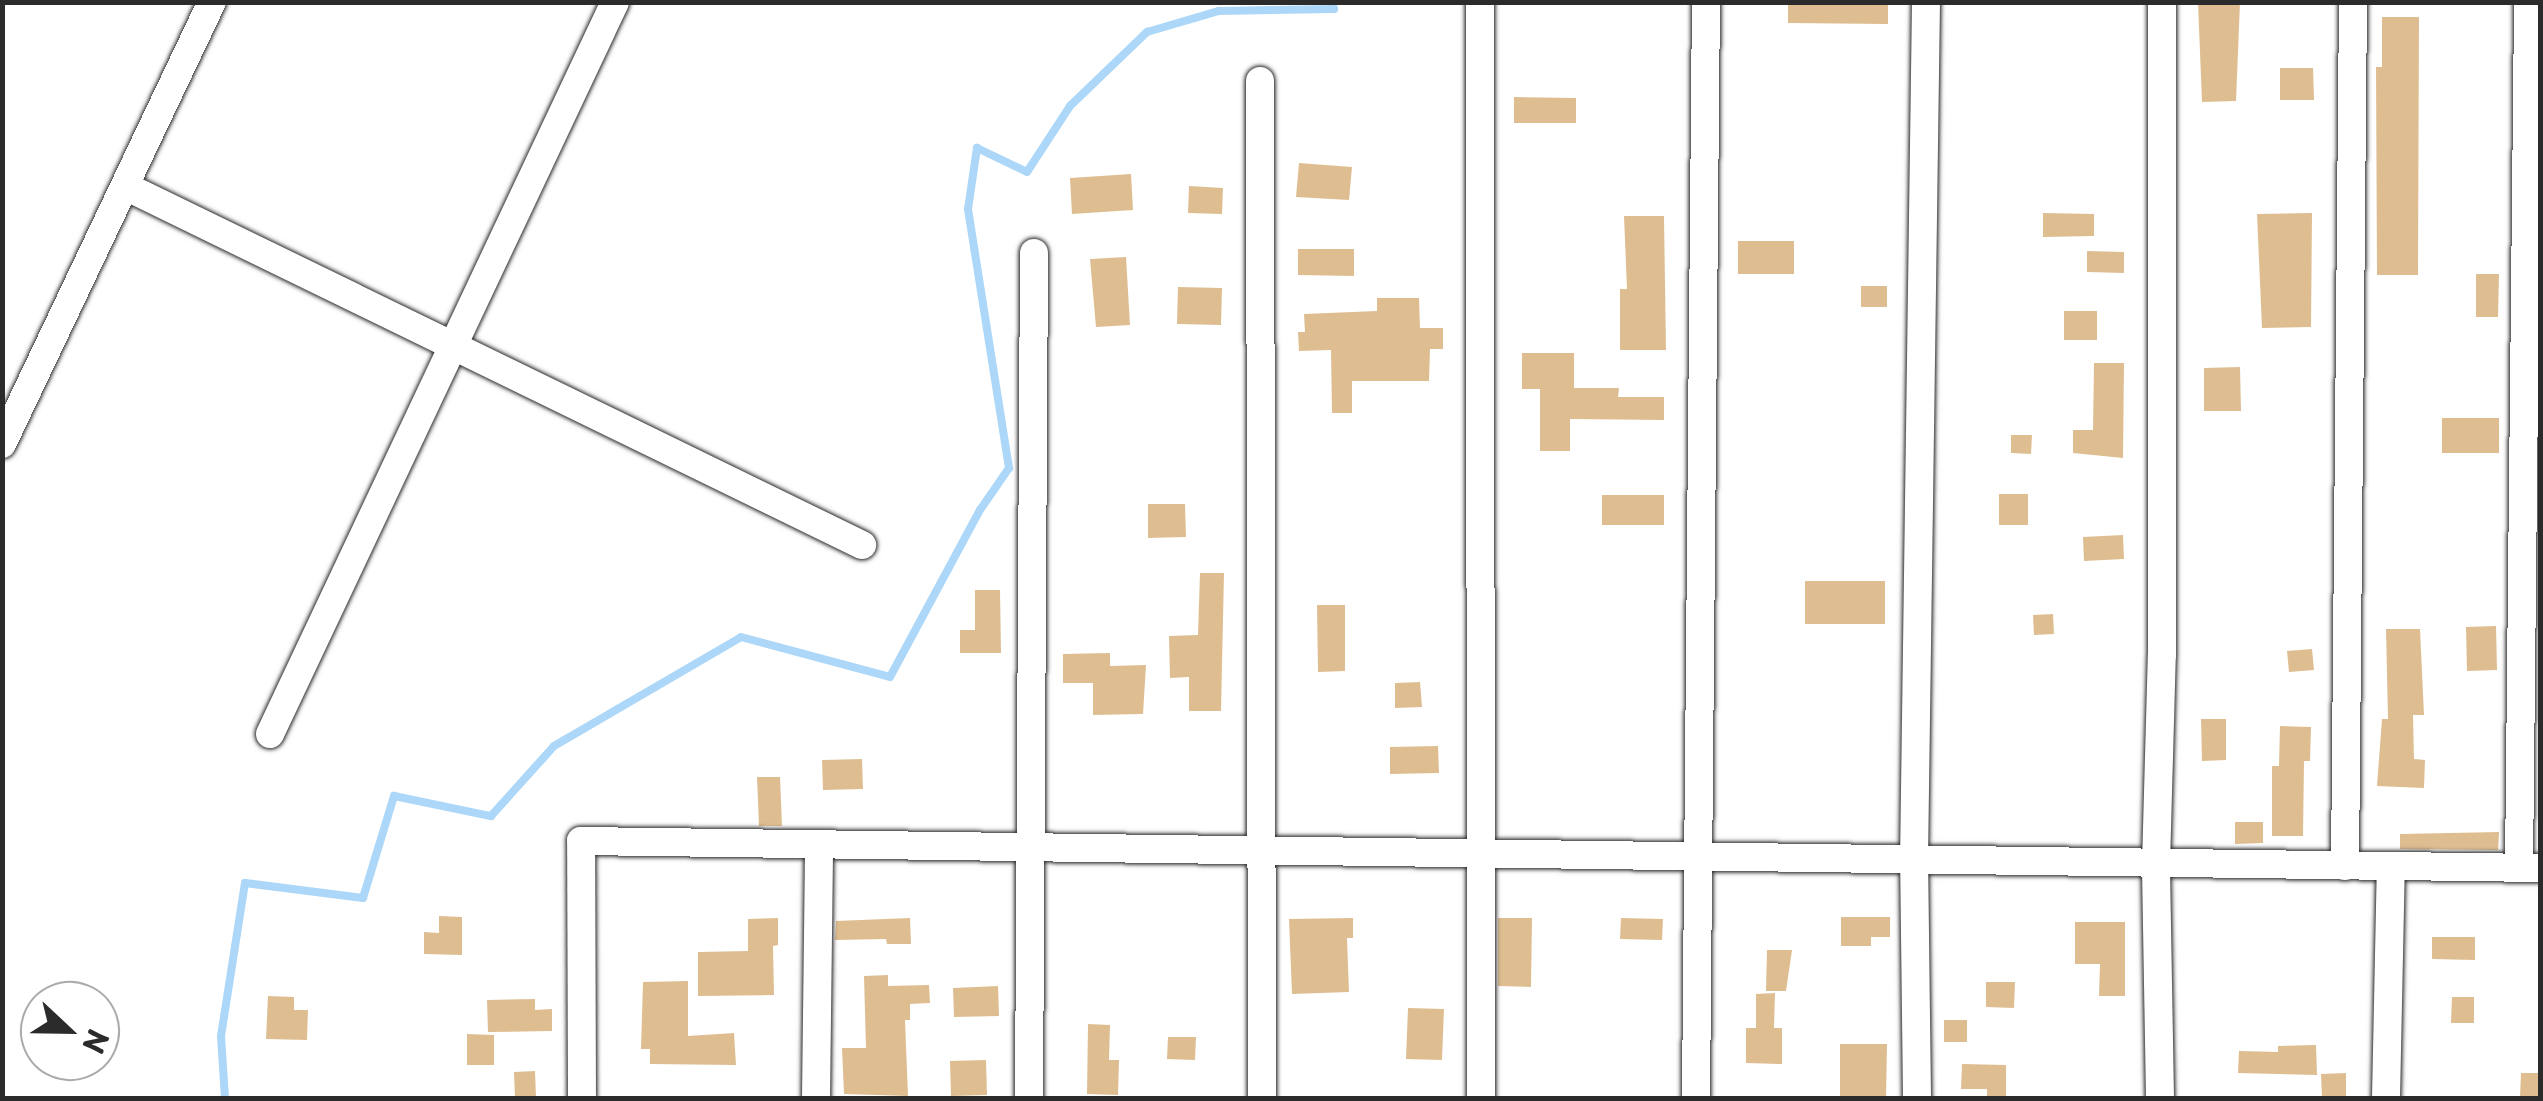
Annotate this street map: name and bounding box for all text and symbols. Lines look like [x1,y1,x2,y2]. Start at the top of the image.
north arrow [20,981,120,1081]
text: N [72,1023,121,1060]

